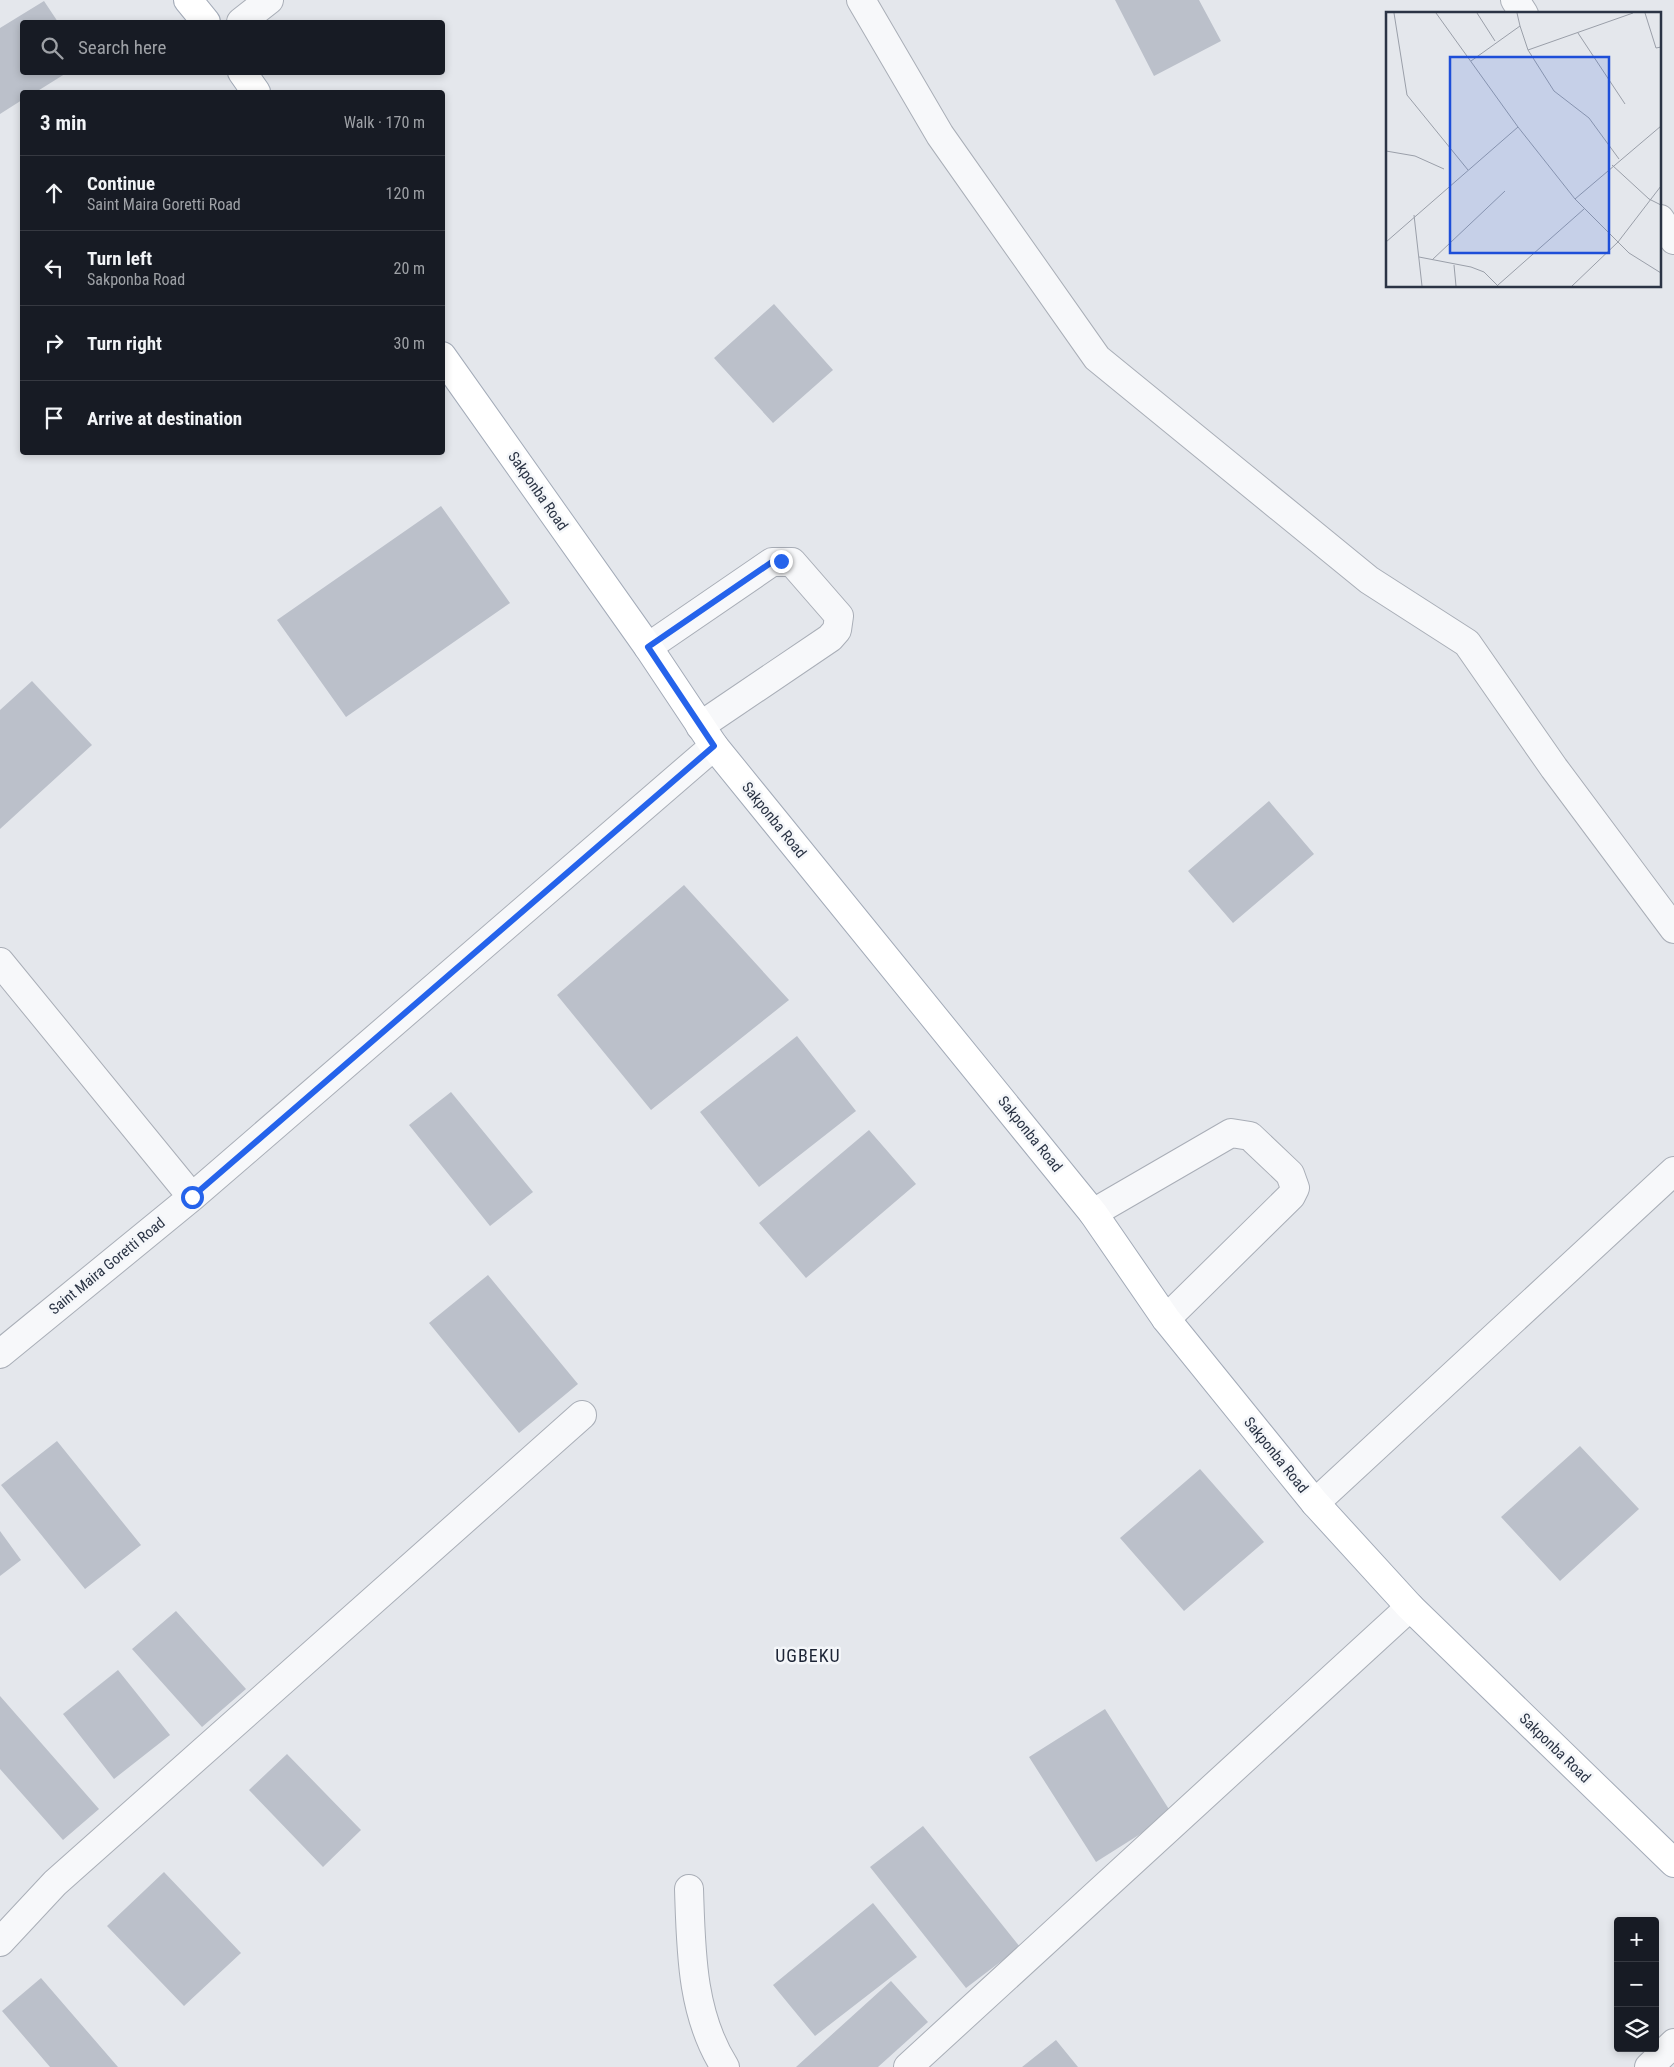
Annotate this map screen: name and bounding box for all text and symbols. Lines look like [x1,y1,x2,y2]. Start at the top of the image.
inset map [1386,12,1662,288]
search box [20,20,445,75]
icon: search [38,34,66,62]
text: Search here [78,36,166,59]
text: 3 min [40,111,87,135]
text: Walk · 170 m [344,113,425,132]
text: Continue [87,172,155,195]
icon: ahead [40,179,68,207]
text: 120 m [386,184,425,203]
text: Saint Maira Goretti Road [87,195,241,214]
text: Turn left [87,247,152,270]
icon: left [40,254,68,282]
text: 20 m [393,259,425,278]
text: Sakponba Road [87,270,185,289]
icon: right [40,329,68,357]
text: Turn right [87,332,162,355]
text: 30 m [393,334,425,353]
icon: arrive [40,404,68,432]
text: Arrive at destination [87,407,242,430]
street label: Sakponba Road [504,448,572,534]
route end [770,550,793,573]
street label: Sakponba Road [738,779,810,861]
street label: Sakponba Road [994,1093,1066,1175]
route start [181,1186,204,1209]
street label: Saint Maira Goretti Road [45,1214,169,1318]
street label: Sakponba Road [1240,1414,1312,1496]
district label: UGBEKU [775,1645,841,1666]
street label: Sakponba Road [1516,1710,1594,1786]
map controls [1614,1917,1659,2052]
button: + [1614,1917,1659,1962]
button: − [1614,1962,1659,2007]
button: layers [1614,2007,1659,2052]

